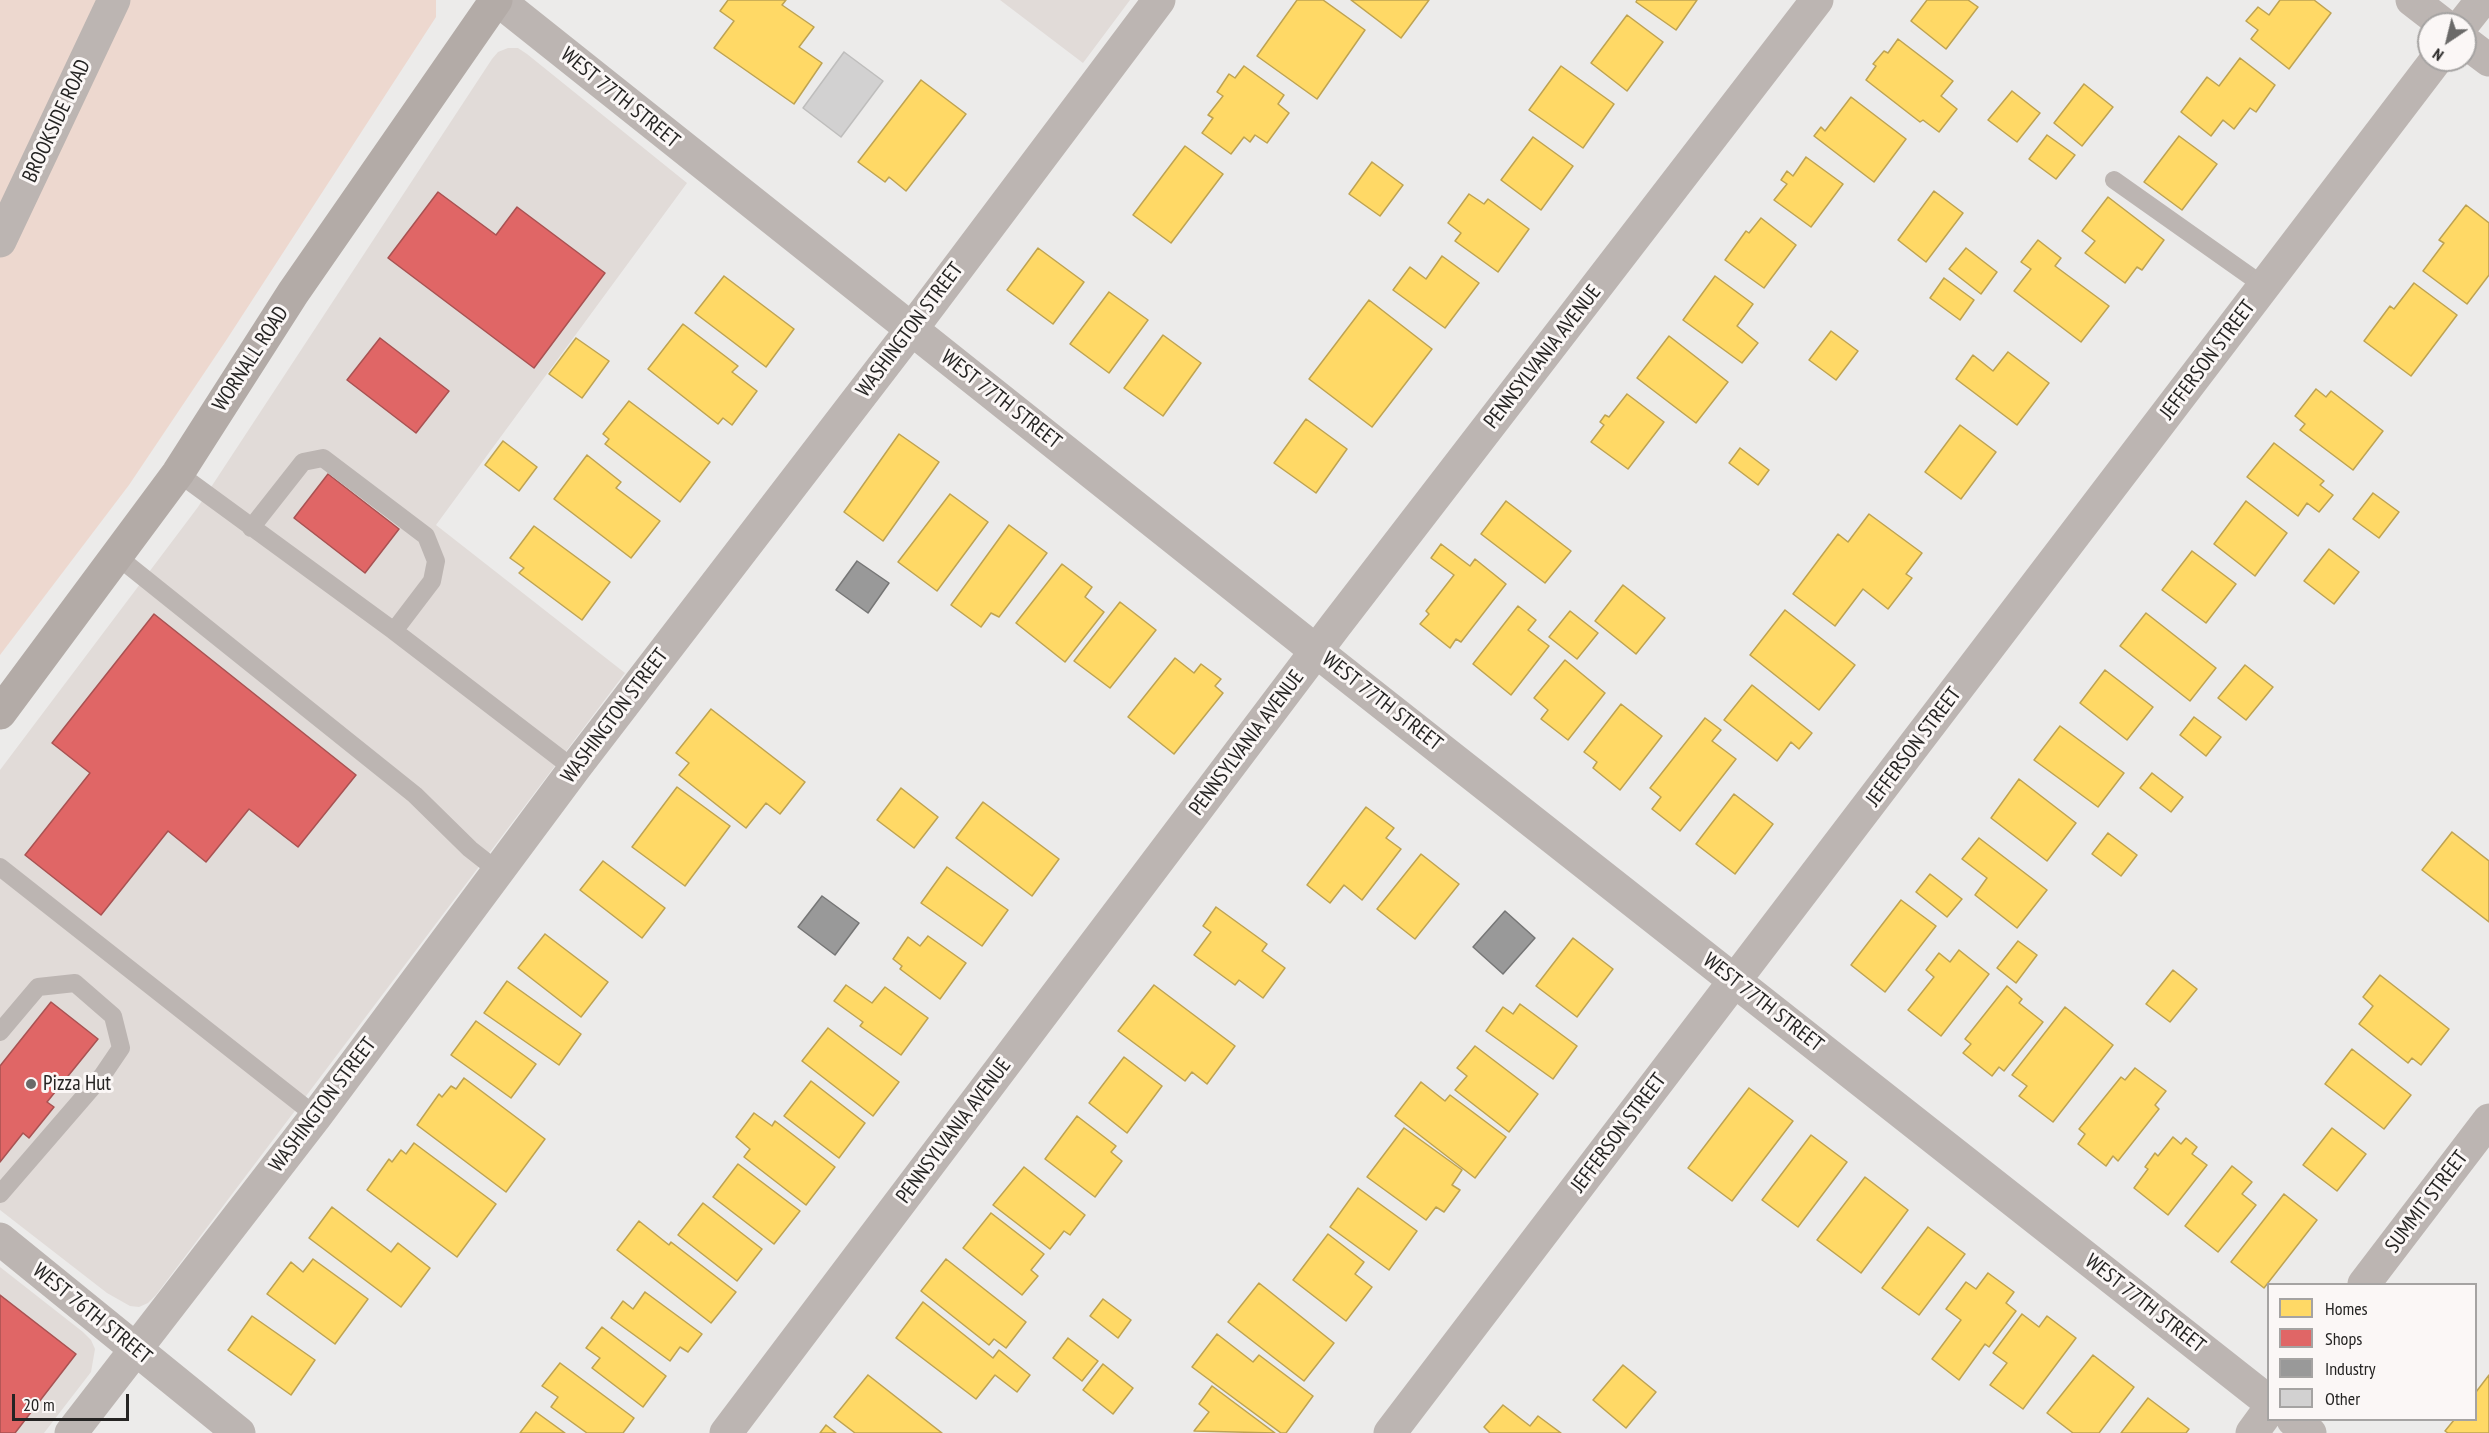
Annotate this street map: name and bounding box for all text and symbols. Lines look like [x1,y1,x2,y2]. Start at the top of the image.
north arrow [2417,12,2477,72]
street label: WEST 77TH STREET [555,42,685,154]
text: N [2429,44,2447,66]
street label: BROOKSIDE ROAD [18,56,96,186]
street label: WASHINGTON STREET [851,258,969,402]
street label: PENNSYLVANIA AVENUE [1479,280,1607,434]
street label: JEFFERSON STREET [2155,295,2261,425]
street label: WORNALL ROAD [208,302,294,416]
street label: WEST 77TH STREET [936,345,1066,455]
street label: WASHINGTON STREET [556,644,674,788]
street label: WEST 77TH STREET [1317,647,1447,757]
street label: PENNSYLVANIA AVENUE [1184,666,1310,820]
street label: JEFFERSON STREET [1861,682,1967,812]
street label: WEST 77TH STREET [1698,948,1828,1058]
street label: WASHINGTON STREET [264,1033,382,1177]
street label: PENNSYLVANIA AVENUE [891,1054,1017,1208]
street label: JEFFERSON STREET [1566,1068,1672,1198]
place label: Pizza Hut [43,1071,111,1097]
marker: Pizza Hut [24,1077,38,1091]
street label: SUMMIT STREET [2380,1146,2474,1258]
street label: WEST 77TH STREET [2080,1249,2210,1359]
street label: WEST 76TH STREET [27,1258,157,1370]
legend [2267,1283,2477,1421]
text: Homes [2325,1297,2368,1320]
text: Shops [2325,1327,2362,1350]
text: Industry [2325,1357,2375,1380]
scale bar [15,1382,132,1420]
text: Other [2325,1387,2360,1410]
text: 20 m [23,1393,55,1416]

